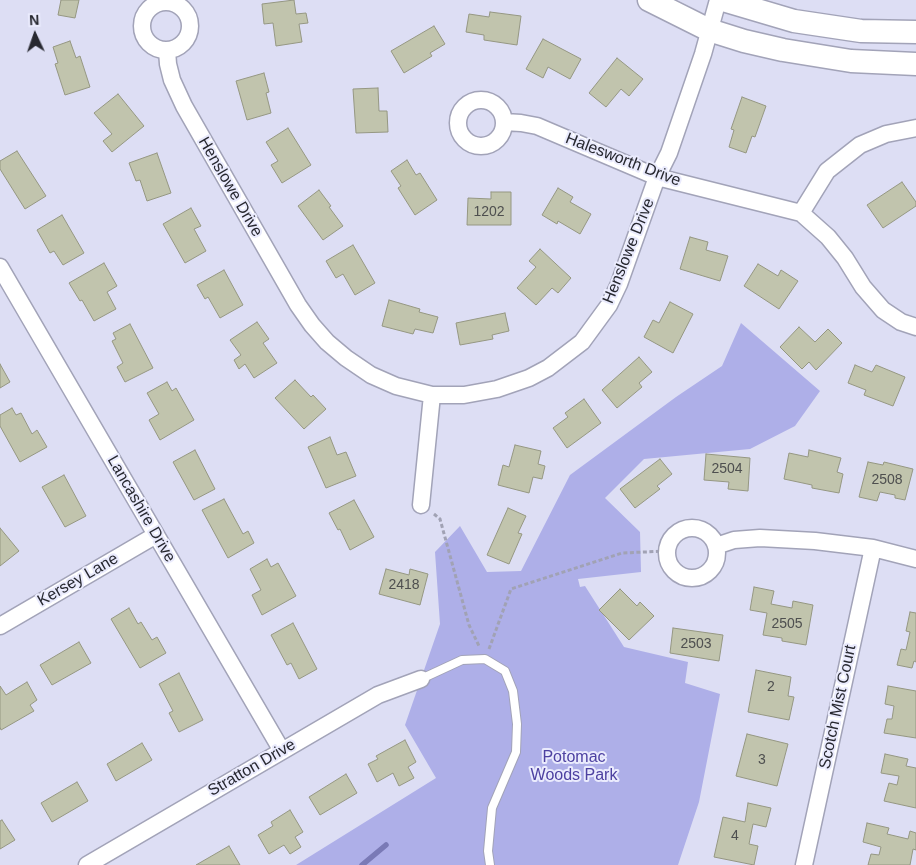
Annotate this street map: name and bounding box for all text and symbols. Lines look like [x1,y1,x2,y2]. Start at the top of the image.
north arrow [10,10,60,60]
text: N [29,12,40,28]
street label: Halesworth Drive [563,129,683,191]
street label: Henslowe Drive [194,134,266,240]
street label: Henslowe Drive [599,195,659,307]
house number: 1202 [473,204,505,220]
street label: Lancashire Drive [103,452,179,566]
house number: 2504 [711,461,743,477]
house number: 2508 [871,472,903,488]
street label: Kersey Lane [34,549,122,611]
house number: 2418 [388,577,420,593]
house number: 2505 [771,616,803,632]
house number: 2503 [680,636,712,652]
street label: Scotch Mist Court [815,643,861,771]
house number: 2 [767,679,775,695]
street label: Stratton Drive [205,735,299,801]
park label: Potomac Woods Park [531,748,617,786]
house number: 3 [758,752,766,768]
house number: 4 [731,828,739,844]

